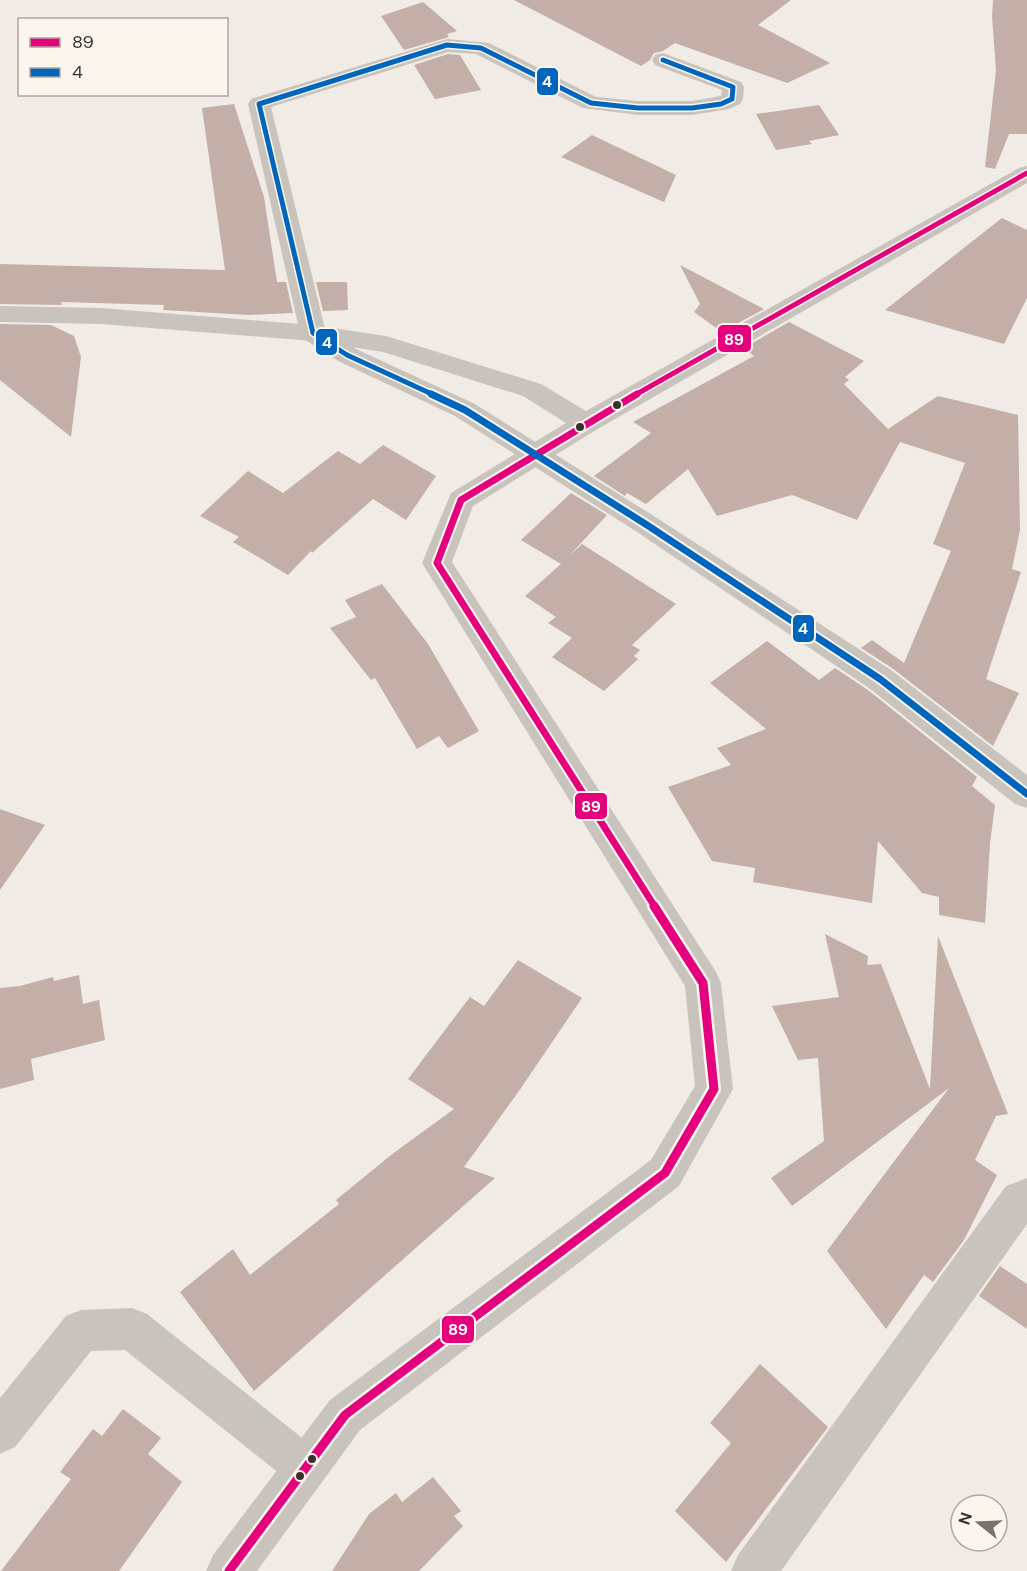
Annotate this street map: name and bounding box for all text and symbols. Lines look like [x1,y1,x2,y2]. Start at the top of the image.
legend [18,18,228,96]
text: 89 [72,30,94,54]
text: 4 [72,60,83,84]
line badge: 4 [536,67,559,96]
text: 4 [542,71,552,92]
line badge: 89 [717,324,752,353]
line badge: 4 [315,328,338,356]
text: 89 [724,329,744,350]
text: 4 [322,332,332,353]
unlabelled marker [611,399,623,411]
unlabelled marker [574,421,586,433]
line badge: 4 [792,614,815,643]
text: 4 [798,618,808,639]
line badge: 89 [574,792,608,820]
text: 89 [581,796,601,817]
line badge: 89 [441,1315,475,1344]
text: 89 [448,1319,468,1340]
unlabelled marker [306,1453,318,1465]
unlabelled marker [294,1470,306,1482]
north arrow [949,1493,1009,1553]
text: N [953,1510,977,1527]

